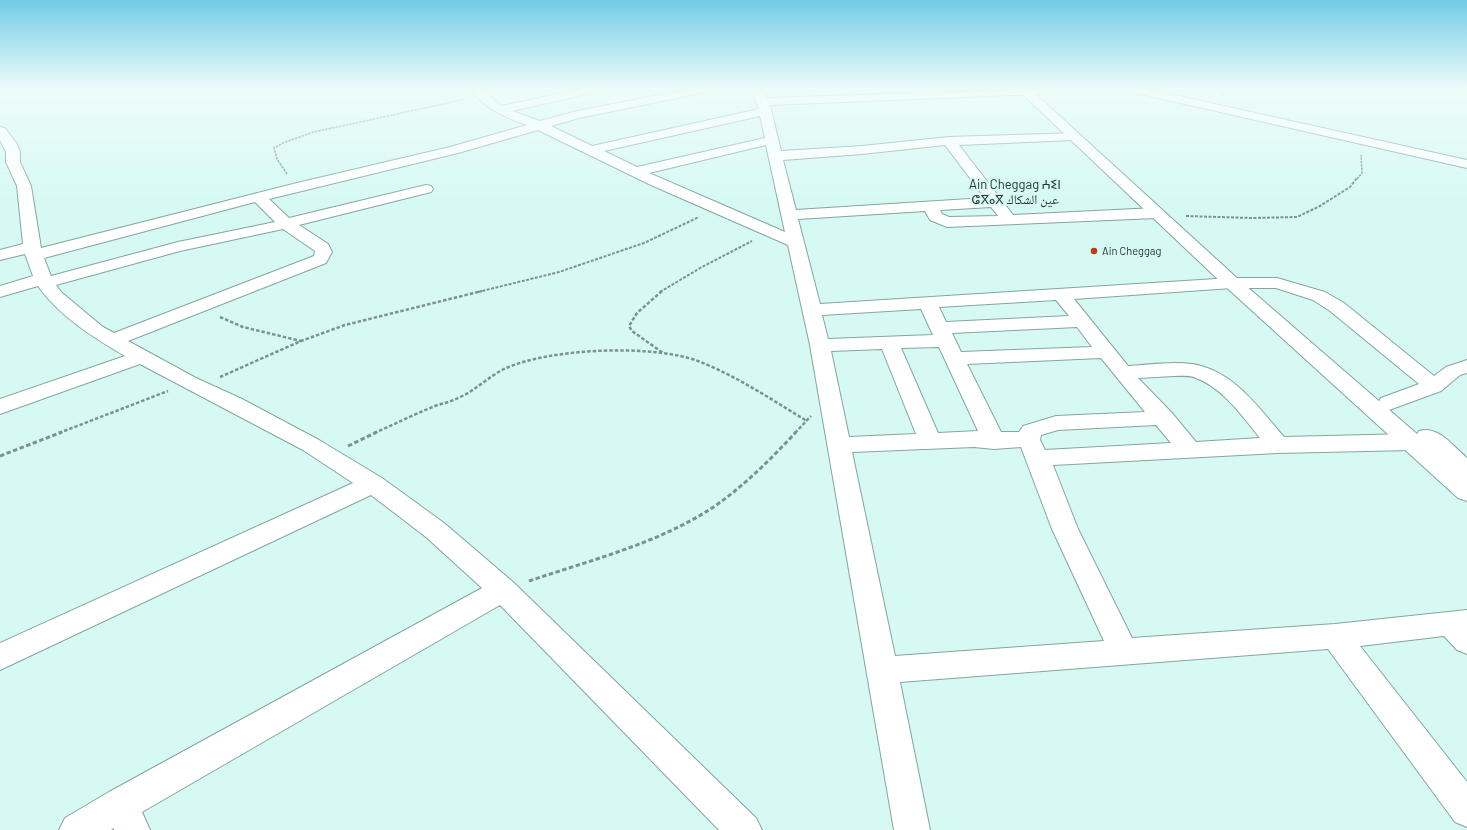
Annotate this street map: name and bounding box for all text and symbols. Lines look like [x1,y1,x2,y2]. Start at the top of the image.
district label: Ain Cheggag ⵄⵉⵏ ⵛⴳⴰⴳ عين الشكاك [969,177,1061,208]
place label: Ain Cheggag [1102,244,1161,258]
marker: Ain Cheggag [1089,246,1099,256]

